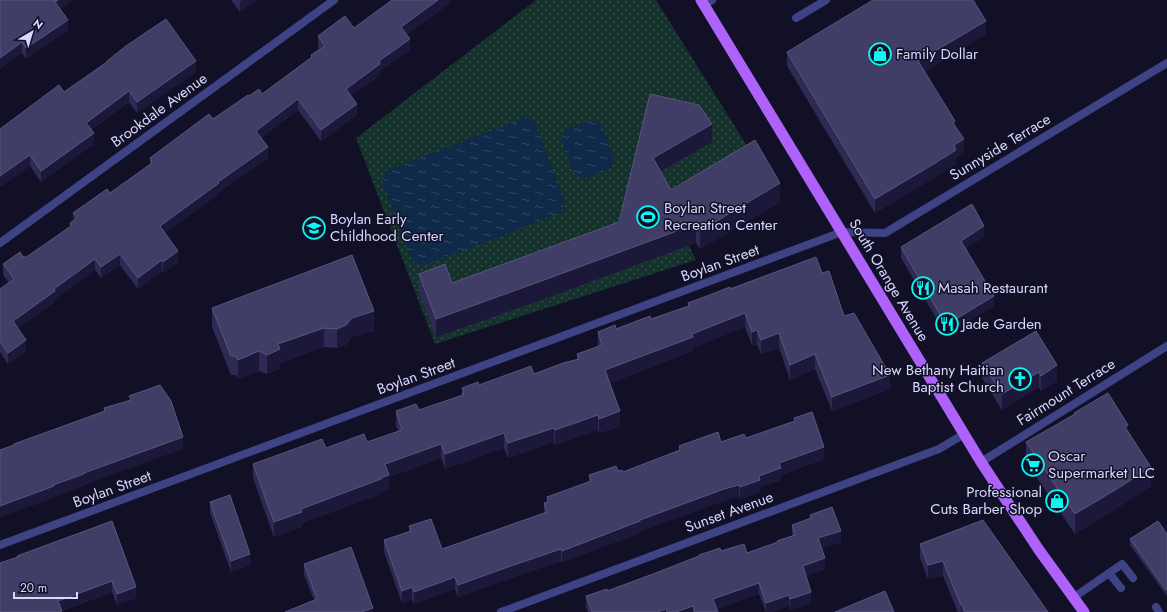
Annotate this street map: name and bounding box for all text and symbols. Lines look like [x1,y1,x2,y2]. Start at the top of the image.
north arrow [12,12,52,52]
text: N [30,15,47,33]
shop icon: Family Dollar [867,41,893,67]
place label: Family Dollar [896,43,979,65]
street label: Brookdale Avenue [106,67,212,153]
street label: Sunnyside Terrace [945,108,1055,186]
place label: Boylan Street Recreation Center [664,197,778,236]
sports icon: Boylan Street Recreation Center [635,204,661,230]
place label: Boylan Early Childhood Center [330,208,445,247]
street label: South Orange Avenue [844,214,935,346]
school or university icon: Boylan Early Childhood Center [301,215,327,241]
street label: Boylan Street [678,239,763,287]
restaurant icon: Masah Restaurant [910,275,936,301]
place label: Masah Restaurant [938,277,1048,299]
restaurant icon: Jade Garden [934,311,960,337]
place label: Jade Garden [960,313,1042,335]
street label: Boylan Street [374,352,459,400]
street label: Fairmount Terrace [1012,353,1120,431]
place label: New Bethany Haitian Baptist Church [872,359,1004,398]
church icon: New Bethany Haitian Baptist Church [1007,366,1033,392]
place label: Oscar Supermarket LLC [1048,445,1155,484]
supermarket icon: Oscar Supermarket LLC [1020,452,1046,478]
street label: Boylan Street [70,465,155,513]
place label: Professional Cuts Barber Shop [930,481,1042,520]
street label: Sunset Avenue [682,486,777,538]
shop icon: Professional Cuts Barber Shop [1044,488,1070,514]
scale bar [14,574,77,600]
text: 20 m [20,579,47,597]

